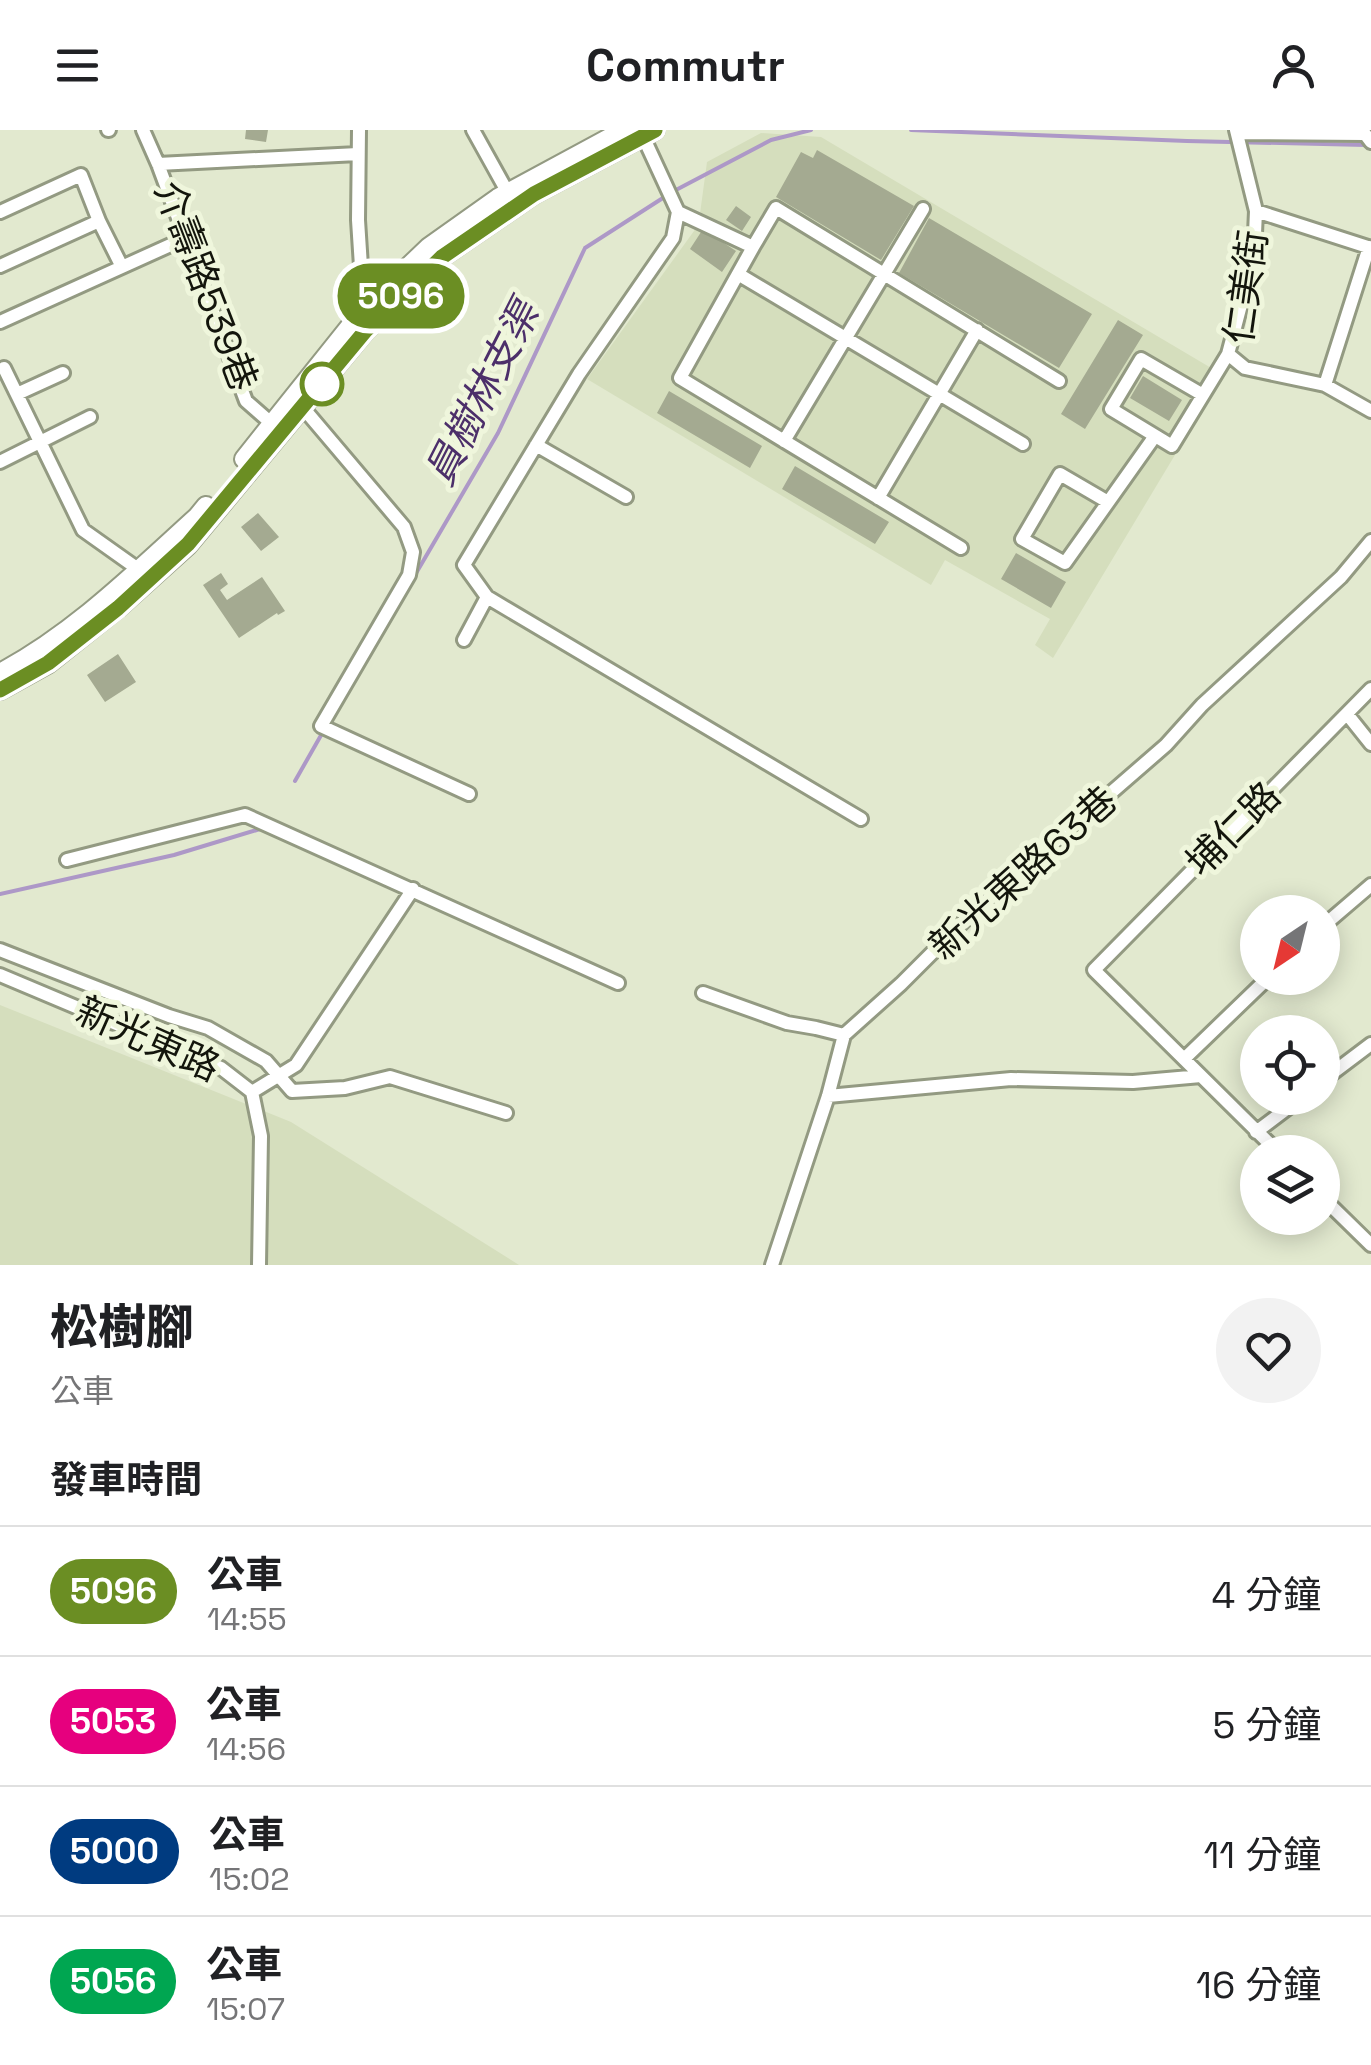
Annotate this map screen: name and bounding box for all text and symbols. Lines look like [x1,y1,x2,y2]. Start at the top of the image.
text: Commutr [586,37,785,94]
icon: menu [50,38,105,93]
icon: person [1266,38,1321,93]
street label: 介壽路539巷 [144,174,268,398]
street label: 仁美街 [1214,227,1278,347]
line badge: 5096 [331,264,471,328]
text: 5096 [358,274,444,318]
water label: 員樹林支渠 [414,288,553,494]
unlabelled marker [301,363,343,405]
street label: 埔仁路 [1176,772,1290,886]
street label: 新光東路63巷 [919,776,1127,970]
north arrow [1240,895,1340,995]
map controls [1240,895,1340,1235]
street label: 新光東路 [69,986,227,1092]
button: locate [1240,1015,1340,1115]
button: layers [1240,1135,1340,1235]
text: 松樹腳 [50,1297,194,1358]
button: heart [1216,1298,1321,1403]
text: 公車 [50,1371,114,1411]
text: 發車時間 [50,1456,202,1504]
text: 公車 [207,1551,283,1599]
text: 5096 [70,1569,157,1613]
text: 4 分鐘 [1211,1571,1321,1619]
text: 14:55 [207,1599,287,1639]
text: 公車 [206,1681,282,1729]
text: 5053 [70,1699,156,1743]
text: 5 分鐘 [1212,1701,1321,1749]
text: 14:56 [206,1729,286,1769]
text: 公車 [209,1811,285,1859]
text: 5000 [70,1829,159,1873]
text: 11 分鐘 [1203,1831,1321,1879]
text: 15:02 [209,1859,290,1899]
text: 公車 [206,1941,282,1989]
text: 5056 [70,1959,156,2003]
text: 16 分鐘 [1196,1961,1321,2009]
text: 15:07 [206,1989,285,2029]

